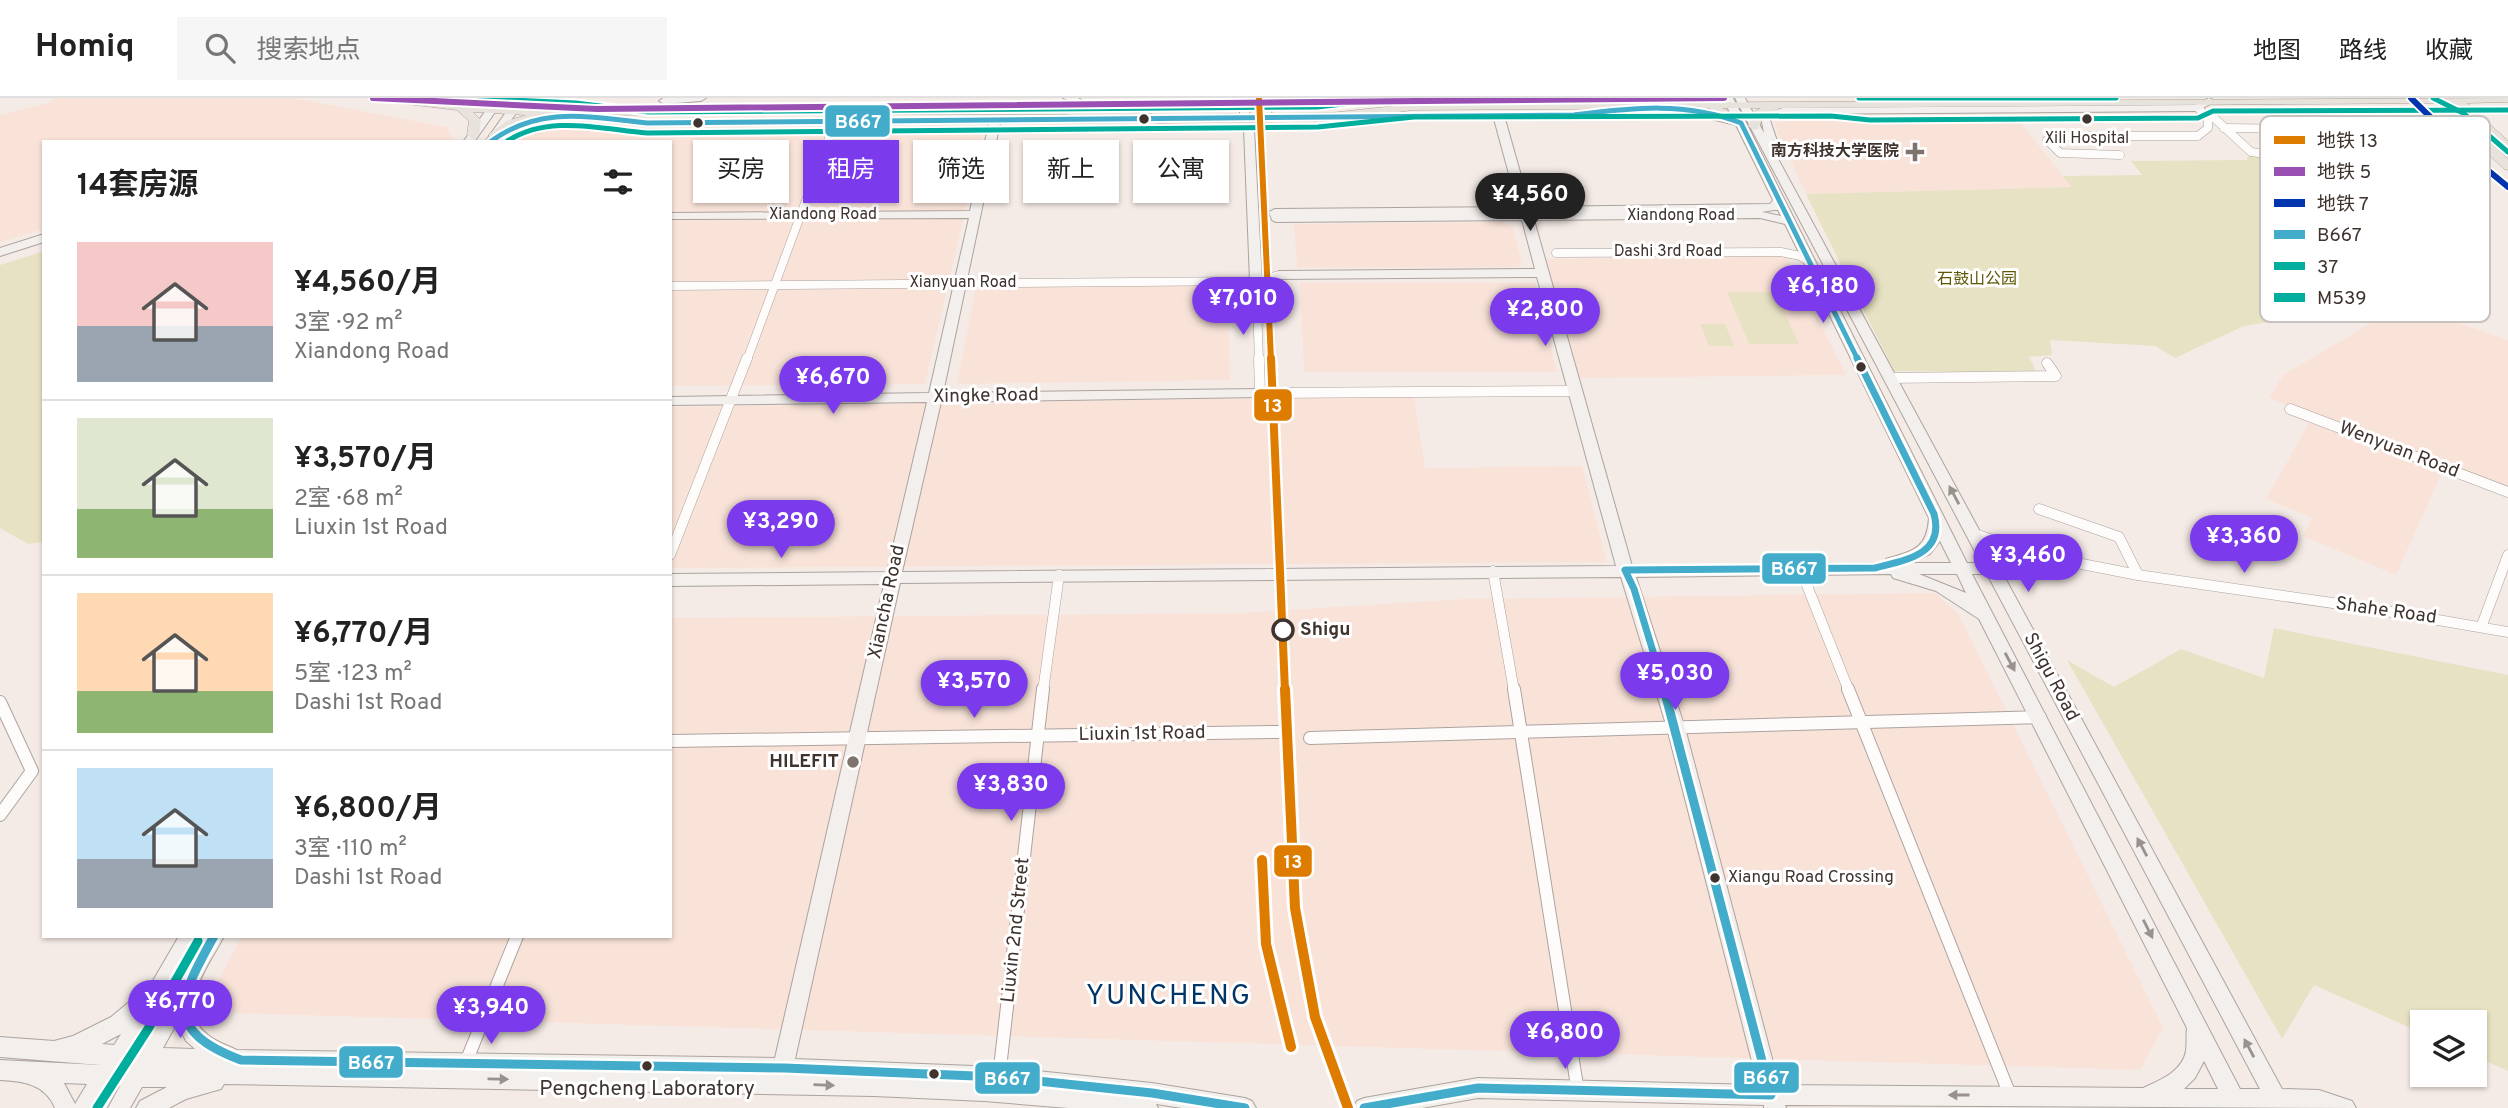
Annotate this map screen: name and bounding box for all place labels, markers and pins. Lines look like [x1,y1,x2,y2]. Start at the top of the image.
unlabelled marker [1137,112,1151,126]
marker: Xili Hospital [2080,112,2094,126]
unlabelled marker [691,116,705,130]
place label: Xili Hospital [2045,129,2129,149]
place label: 南方科技大学医院 [1771,142,1899,162]
marker: 南方科技大学医院 [1905,142,1925,162]
pin: ¥4,560 [1473,174,1587,233]
pin: ¥6,180 [1766,266,1880,325]
pin: ¥7,010 [1186,278,1300,337]
pin: ¥2,800 [1488,288,1602,348]
pin: ¥6,670 [776,356,890,416]
unlabelled marker [1854,360,1868,374]
pin: ¥3,290 [724,500,838,560]
pin: ¥3,360 [2187,516,2301,575]
pin: ¥3,460 [1971,534,2085,594]
place label: Shigu [1300,618,1351,642]
marker: Shigu [1272,619,1294,641]
pin: ¥5,030 [1618,652,1732,712]
pin: ¥3,570 [917,660,1031,720]
place label: HILEFIT [769,750,839,774]
marker: HILEFIT [845,754,861,770]
pin: ¥3,830 [954,764,1068,823]
place label: Xiangu Road Crossing [1728,867,1894,889]
marker: Xiangu Road Crossing [1708,871,1722,885]
pin: ¥6,770 [123,981,237,1040]
pin: ¥3,940 [434,986,548,1046]
pin: ¥6,800 [1508,1012,1622,1071]
marker: Pengcheng Laboratory [640,1059,654,1073]
unlabelled marker [927,1067,941,1081]
place label: Pengcheng Laboratory [539,1076,755,1103]

